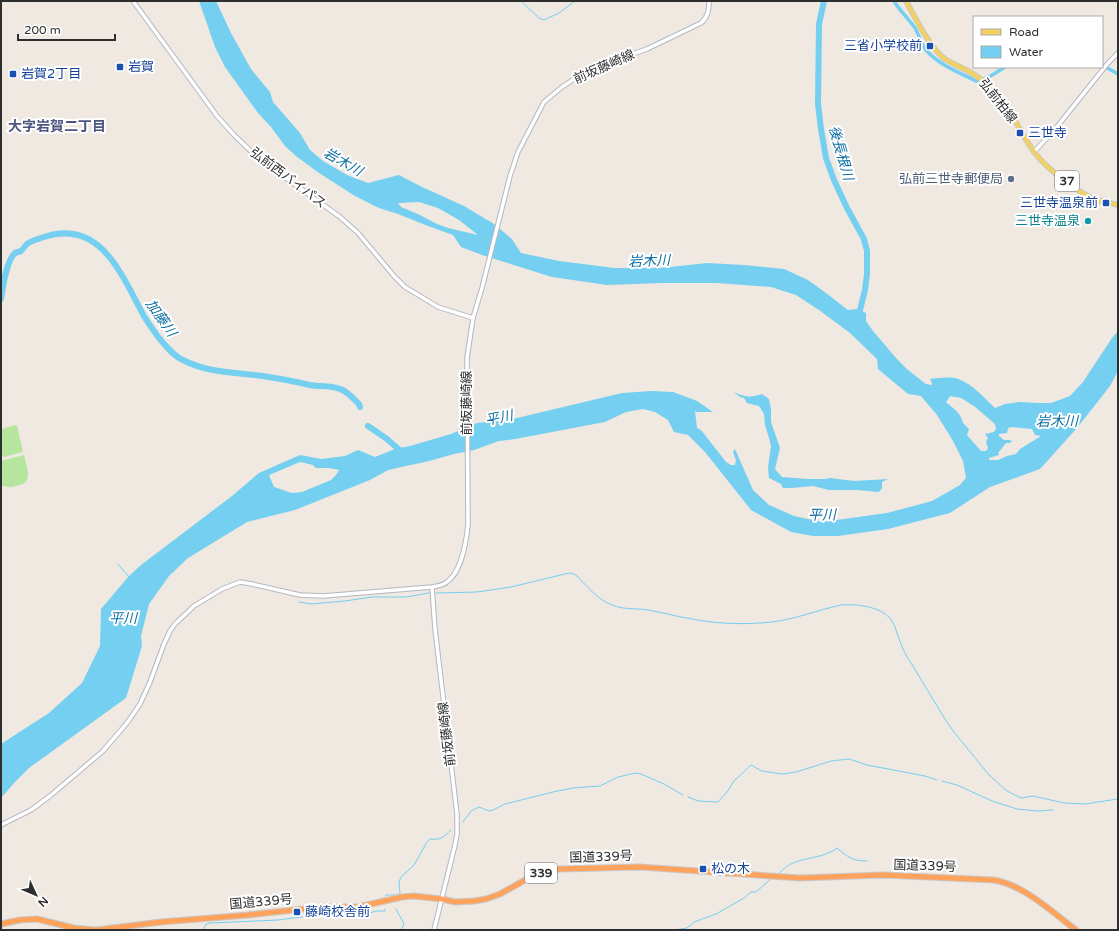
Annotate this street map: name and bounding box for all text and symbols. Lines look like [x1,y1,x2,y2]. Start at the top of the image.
scale bar [18,16,115,42]
legend [973,16,1103,68]
text: 200 m [24,23,61,37]
text: Road [1009,25,1039,39]
place label: 三省小学校前 [844,38,922,54]
marker: 三省小学校前 [925,41,935,51]
text: Water [1009,45,1044,59]
street label: 前坂藤崎線 [571,46,637,88]
place label: 岩賀 [128,59,154,75]
marker: 岩賀 [115,62,125,72]
place label: 岩賀2丁目 [21,66,81,82]
marker: 岩賀2丁目 [8,69,18,79]
street label: 弘前柏線 [976,76,1020,126]
district label: 大字岩賀二丁目 [8,118,106,135]
water label: 後長根川 [825,124,857,184]
place label: 三世寺 [1028,125,1067,141]
marker: 三世寺 [1015,128,1025,138]
street label: 弘前西バイパス [247,144,329,212]
water label: 岩木川 [321,144,367,181]
place label: 弘前三世寺郵便局 [899,171,1003,187]
road number: 37 [1055,171,1079,191]
marker: 弘前三世寺郵便局 [1006,174,1016,184]
place label: 三世寺温泉前 [1020,195,1098,211]
marker: 三世寺温泉前 [1101,198,1111,208]
place label: 三世寺温泉 [1015,213,1080,229]
marker: 三世寺温泉 [1083,216,1093,226]
water label: 岩木川 [628,252,672,270]
water label: 加藤川 [142,296,181,342]
street label: 前坂藤崎線 [459,370,475,436]
water label: 平川 [484,406,516,429]
water label: 岩木川 [1036,413,1080,430]
water label: 平川 [808,506,838,524]
water label: 平川 [109,610,139,627]
street label: 前坂藤崎線 [435,701,459,767]
street label: 国道339号 [569,848,633,866]
street label: 国道339号 [893,857,957,875]
place label: 松の木 [711,861,750,877]
road number: 339 [525,863,557,883]
marker: 松の木 [698,864,708,874]
north arrow [16,875,56,915]
street label: 国道339号 [229,891,293,913]
text: N [35,894,51,909]
place label: 藤崎校舎前 [305,904,370,920]
marker: 藤崎校舎前 [292,907,302,917]

